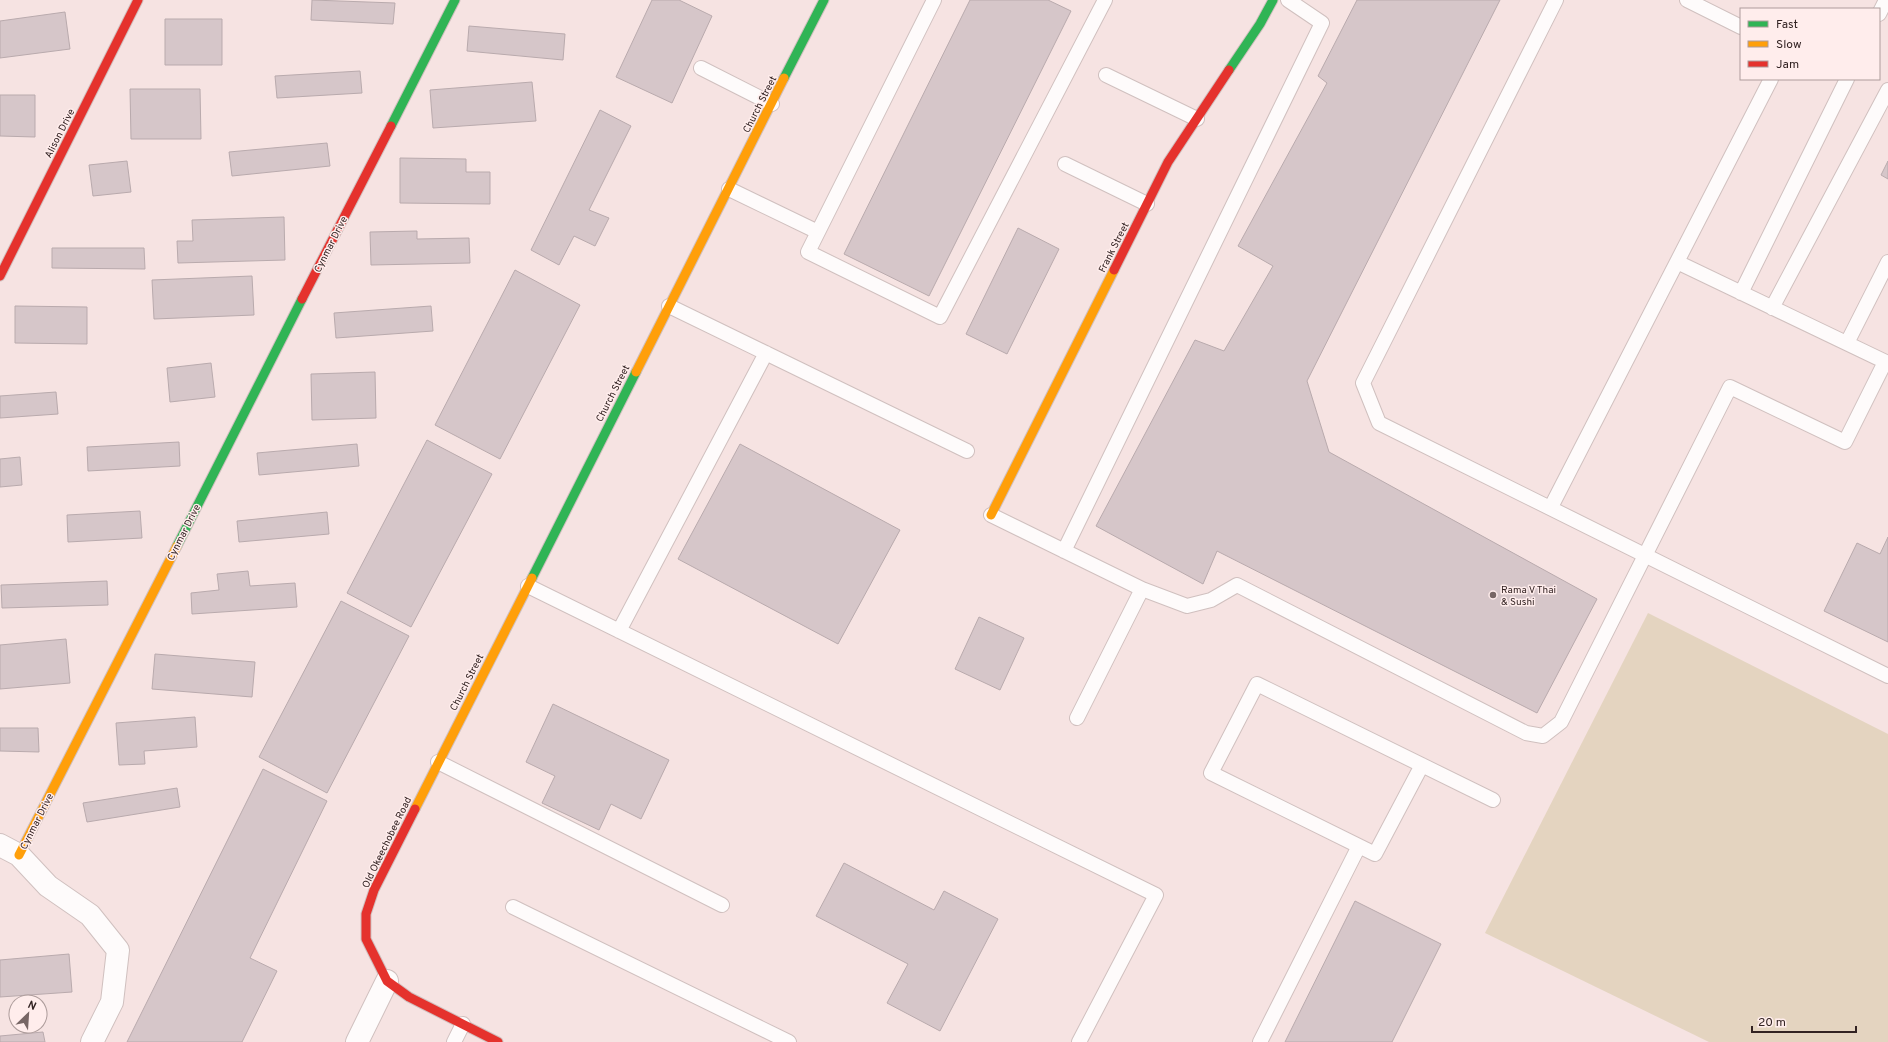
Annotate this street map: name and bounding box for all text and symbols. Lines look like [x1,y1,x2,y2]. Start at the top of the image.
legend [1740,8,1880,80]
text: Fast [1776,17,1798,33]
text: Slow [1776,37,1802,53]
text: Jam [1776,57,1799,73]
street label: Church Street [740,74,780,135]
street label: Alison Drive [42,107,78,161]
street label: Cynmar Drive [312,214,351,275]
street label: Frank Street [1096,220,1133,275]
street label: Church Street [593,363,633,424]
street label: Cynmar Drive [165,502,204,563]
place label: Rama V Thai & Sushi [1501,584,1556,609]
marker: Rama V Thai & Sushi [1488,590,1498,600]
street label: Church Street [447,652,487,713]
street label: Cynmar Drive [18,791,57,852]
street label: Old Okeechobee Road [360,795,415,890]
north arrow [8,994,48,1034]
text: N [25,998,38,1014]
scale bar [1752,1008,1856,1034]
text: 20 m [1758,1015,1786,1031]

